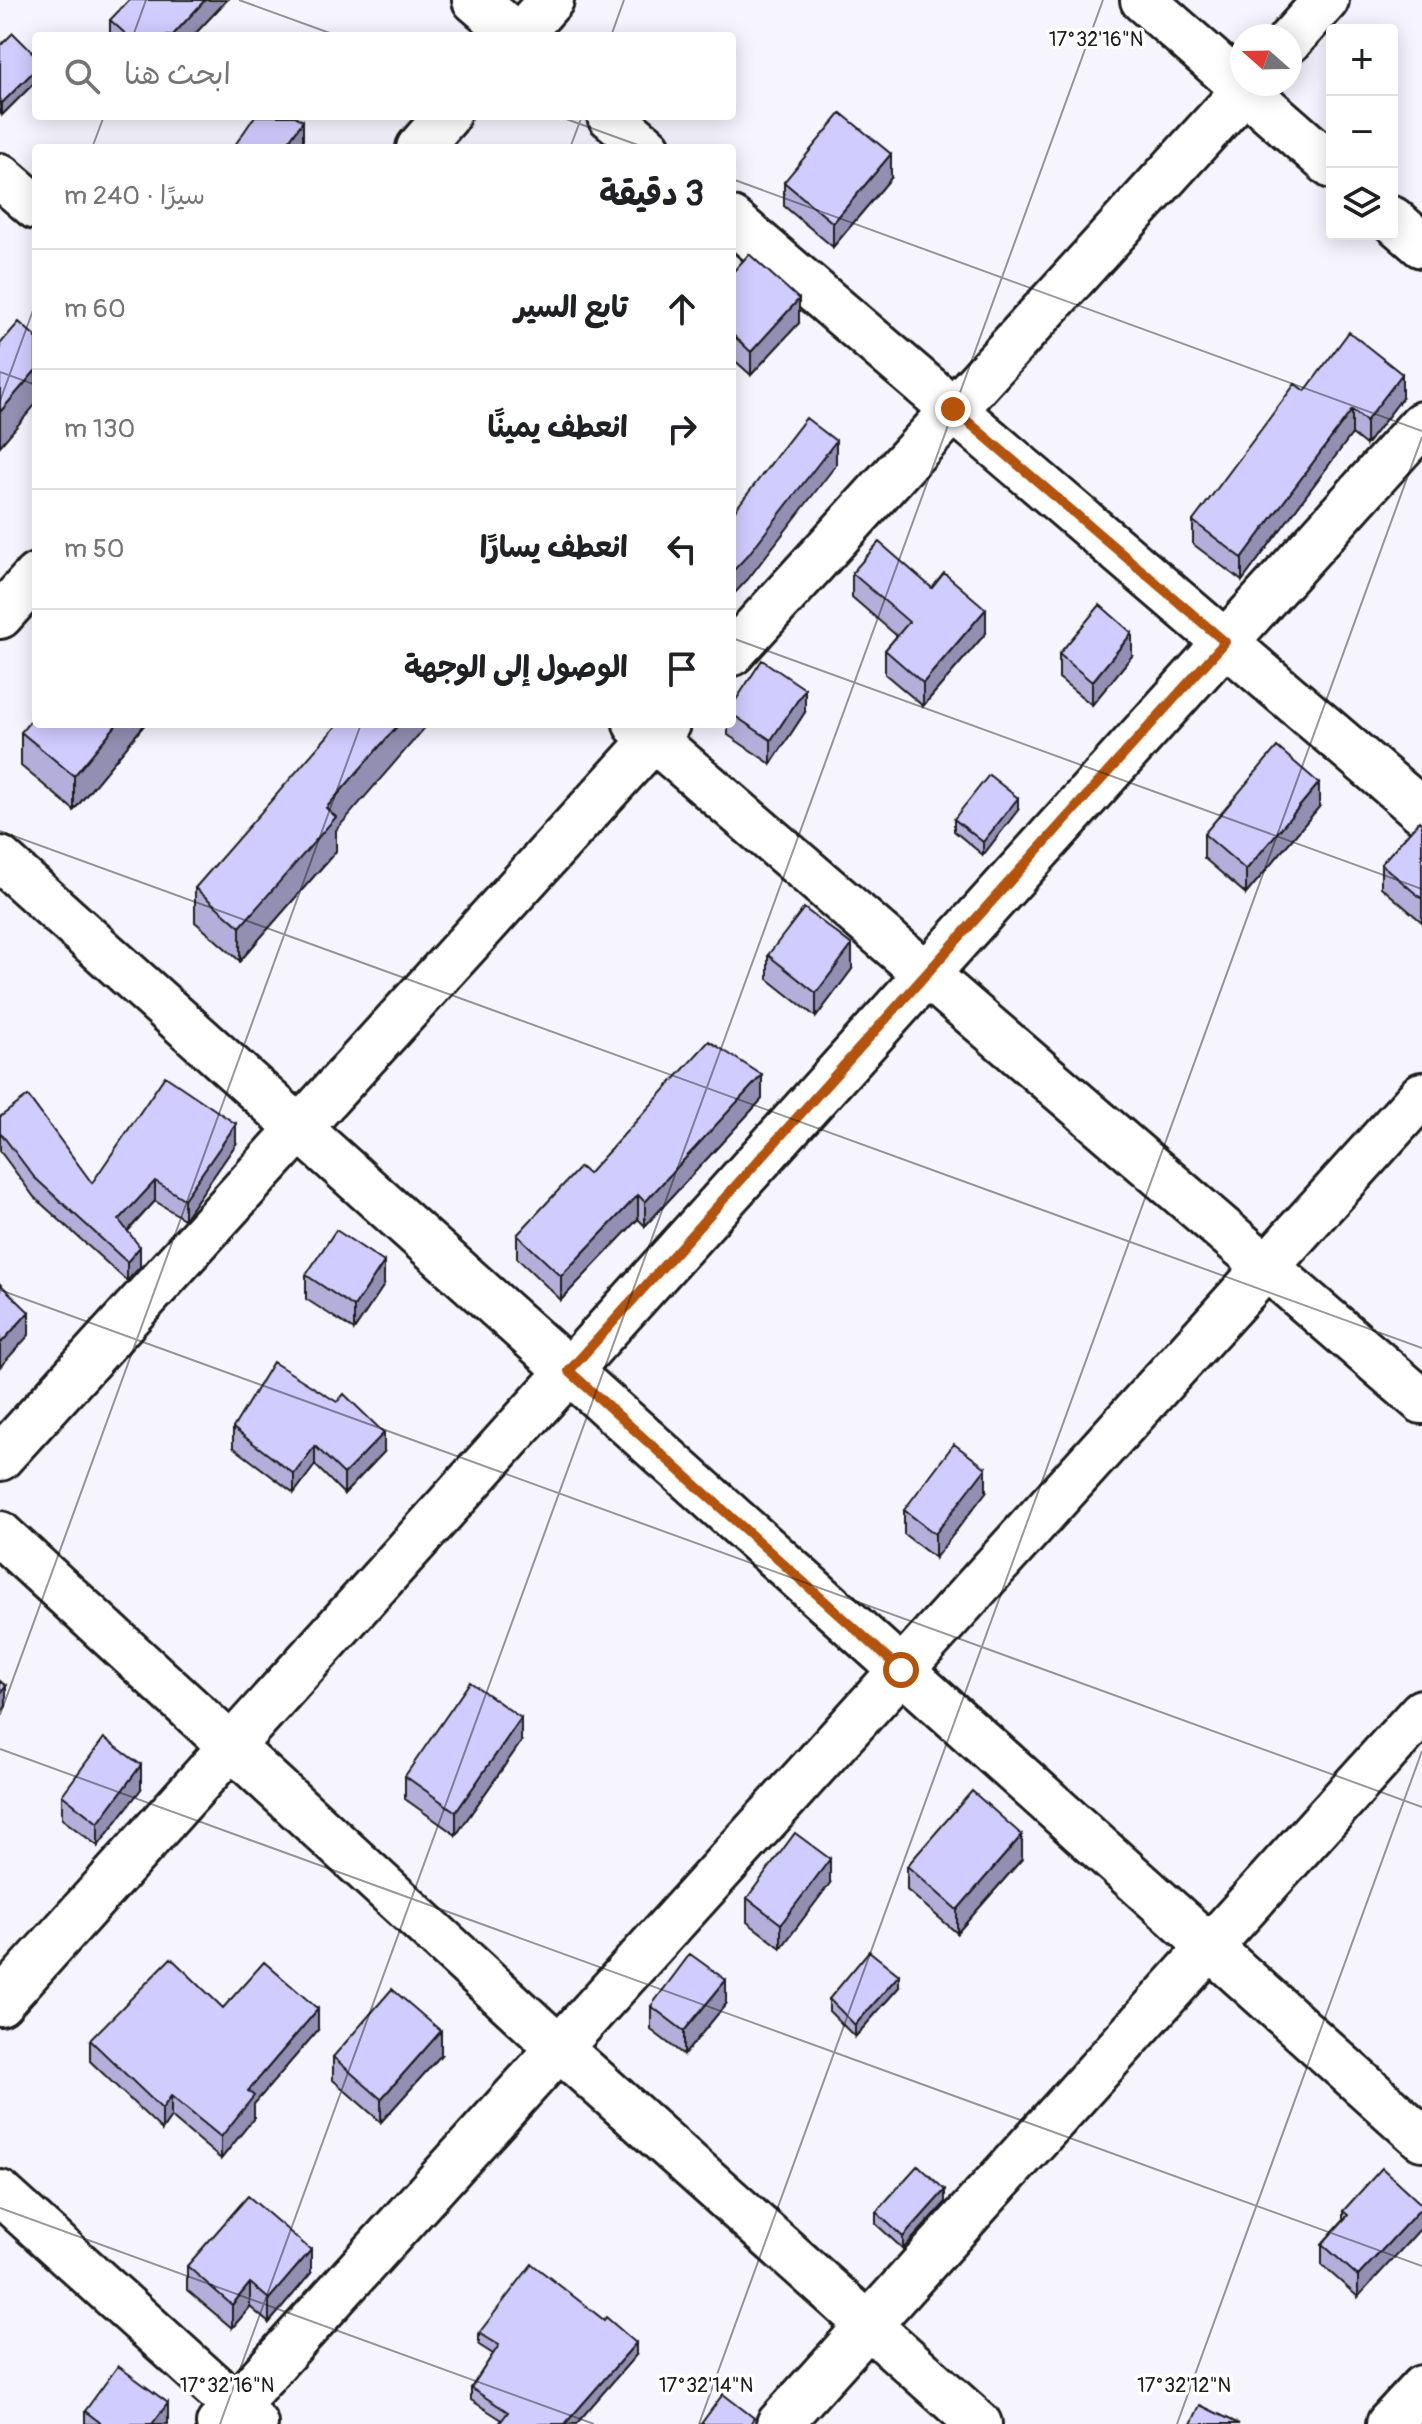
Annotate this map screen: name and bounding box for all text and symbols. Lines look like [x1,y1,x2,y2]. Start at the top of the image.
north arrow [1230,24,1302,96]
map controls [1326,24,1398,240]
button: + [1326,24,1398,96]
text: 17°32'16"N [1049,27,1143,52]
search box [32,32,736,120]
icon: search [60,54,104,98]
text: ابحث هنا [124,56,231,93]
button: − [1326,96,1398,168]
button: layers [1326,168,1398,240]
text: 3 دقيقة [599,173,704,216]
text: سيرًا · 240 m [64,180,205,212]
icon: ahead [660,287,704,331]
text: تابع السير [515,289,628,326]
text: 60 m [64,293,126,325]
route end [935,391,971,427]
icon: right [660,407,704,451]
text: انعطف يمينًا [488,409,628,446]
text: 130 m [64,413,135,445]
icon: left [660,527,704,571]
text: انعطف يسارًا [480,529,628,566]
text: 50 m [64,533,125,565]
icon: arrive [660,647,704,691]
text: الوصول إلى الوجهة [404,649,628,686]
route start [883,1652,919,1688]
text: 17°32'16"N [180,2373,274,2398]
text: 17°32'14"N [659,2373,753,2398]
text: 17°32'12"N [1137,2373,1231,2398]

